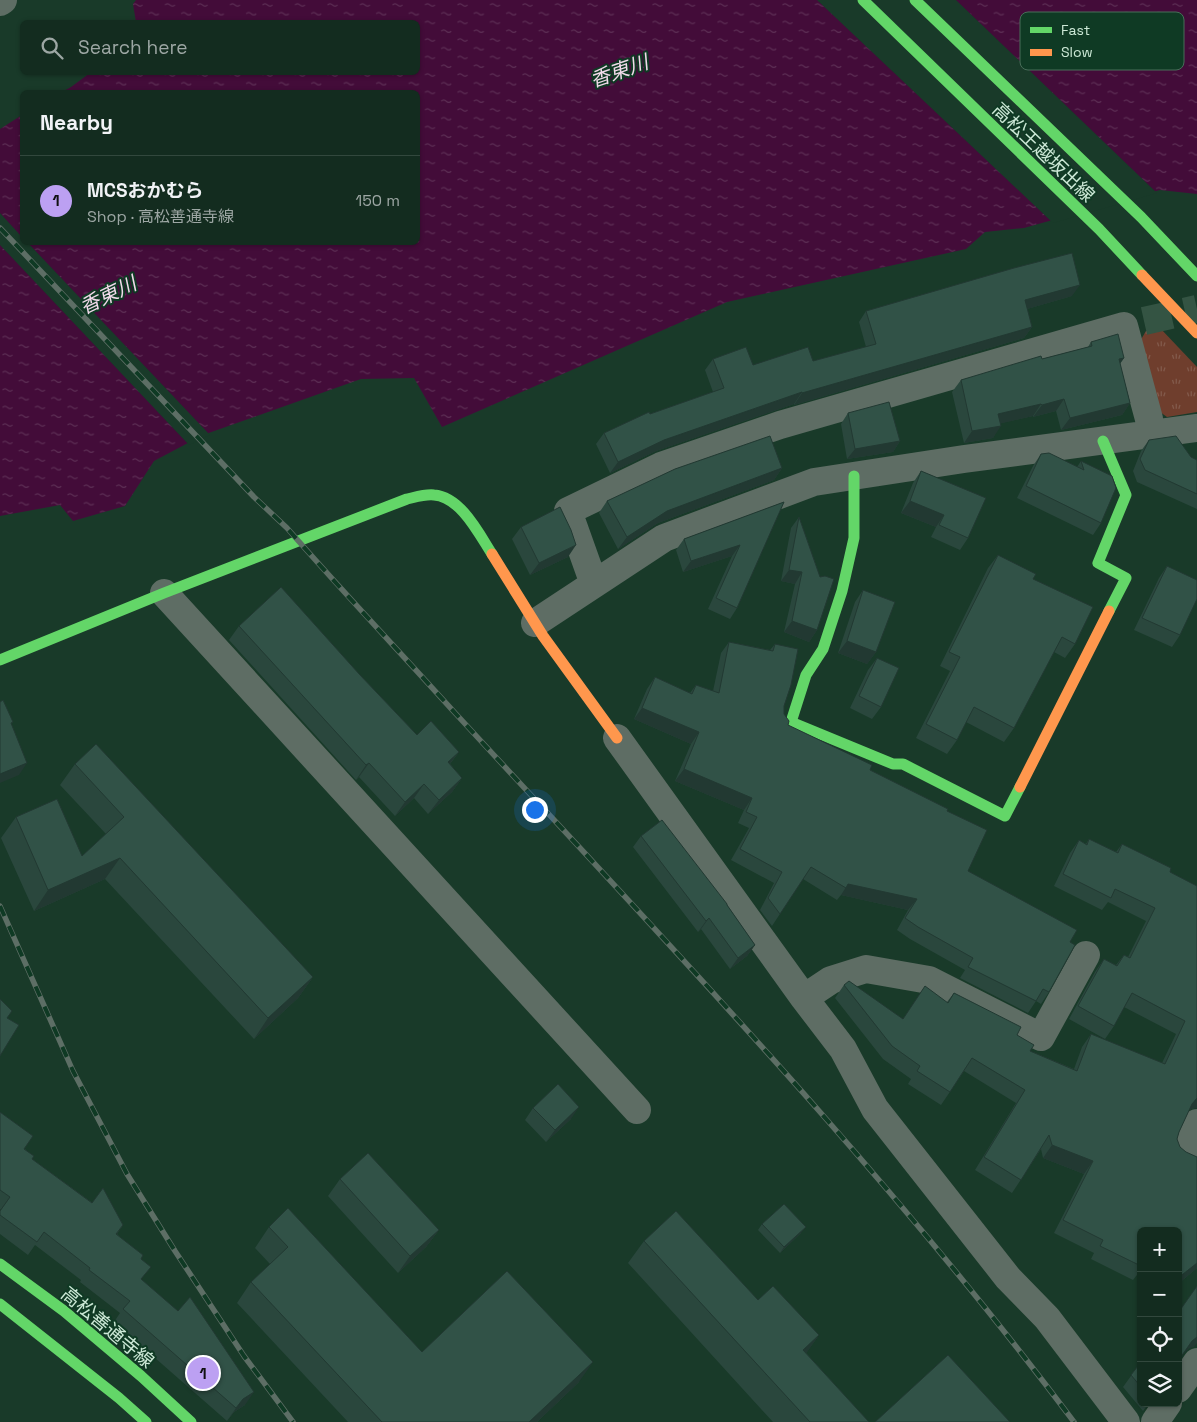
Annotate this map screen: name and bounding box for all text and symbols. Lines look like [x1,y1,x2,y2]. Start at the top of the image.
legend [1020,12,1184,70]
search box [20,20,420,75]
text: Fast [1061,21,1090,39]
icon: search [38,34,66,62]
text: Search here [78,35,188,60]
text: Slow [1061,43,1093,61]
water label: 香東川 [586,48,653,93]
street label: 高松王越坂出線 [987,97,1100,208]
text: Nearby [40,109,113,136]
text: MCSおかむら [87,178,204,203]
text: 1 [52,190,60,211]
text: 150 m [356,190,400,211]
text: Shop · 高松善通寺線 [87,206,234,227]
water label: 香東川 [75,269,142,320]
your location [522,797,548,823]
map controls [1137,1227,1182,1407]
button: + [1137,1227,1182,1272]
button: − [1137,1272,1182,1317]
street label: 高松善通寺線 [56,1281,159,1374]
button: locate [1137,1317,1182,1362]
pin: 1 [187,1354,219,1392]
button: layers [1137,1362,1182,1407]

